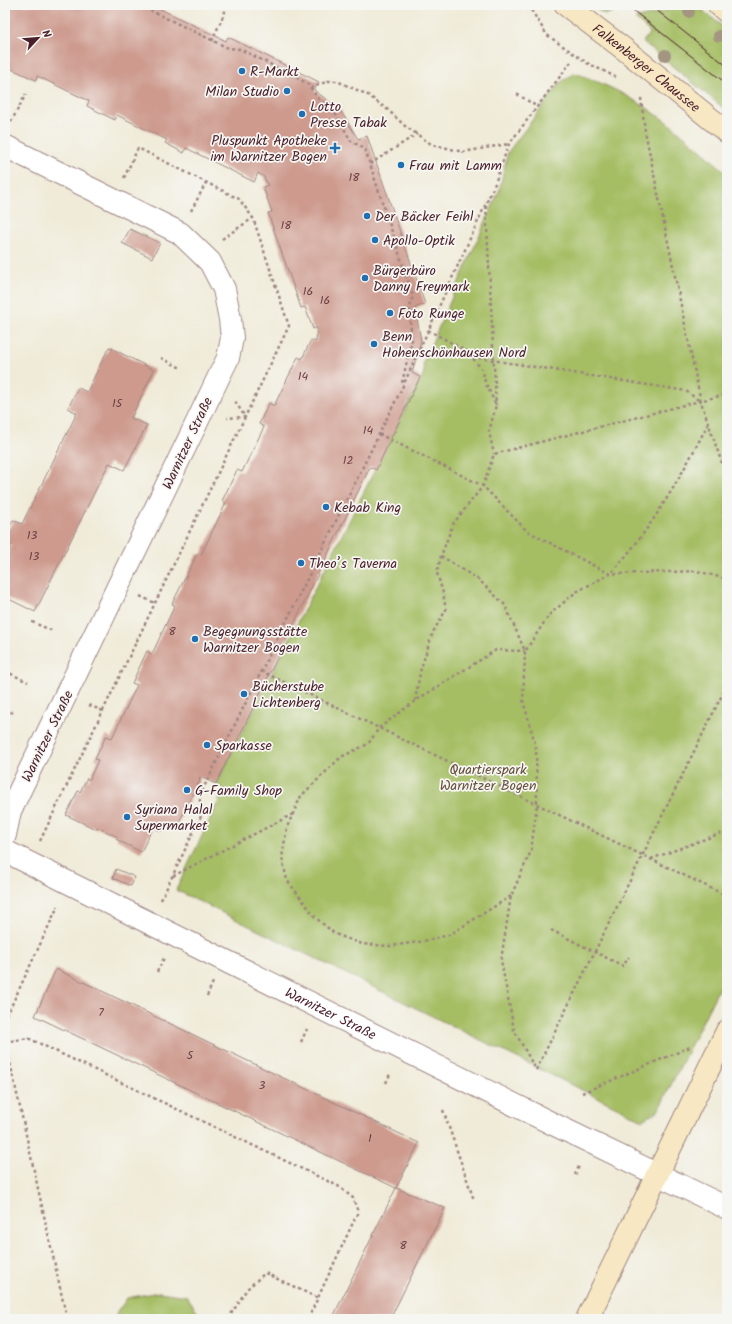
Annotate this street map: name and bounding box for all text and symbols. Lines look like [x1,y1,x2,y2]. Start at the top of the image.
north arrow [18,18,58,58]
street label: Falkenberger Chaussee [587,18,705,119]
text: N [36,27,56,41]
place label: R-Markt [250,61,299,83]
marker: R-Markt [237,66,247,76]
place label: Milan Studio [205,81,279,103]
marker: Milan Studio [282,86,292,96]
place label: Lotto Presse Tabak [310,96,387,134]
marker: Lotto Presse Tabak [297,109,307,119]
place label: Pluspunkt Apotheke im Warnitzer Bogen [210,130,328,168]
marker: Pluspunkt Apotheke im Warnitzer Bogen [330,143,340,153]
place label: Frau mit Lamm [409,155,502,177]
marker: Frau mit Lamm [396,160,406,170]
house number: 18 [349,168,360,187]
place label: Der Bäcker Feihl [375,206,474,228]
marker: Der Bäcker Feihl [362,211,372,221]
house number: 18 [281,216,292,235]
place label: Apollo-Optik [383,230,455,252]
marker: Apollo-Optik [370,235,380,245]
place label: Bürgerbüro Danny Freymark [373,260,470,298]
marker: Bürgerbüro Danny Freymark [360,273,370,283]
house number: 16 [303,282,313,301]
house number: 16 [320,291,330,310]
place label: Foto Runge [398,303,465,325]
marker: Foto Runge [385,308,395,318]
place label: Benn Hohenschönhausen Nord [382,326,527,364]
marker: Benn Hohenschönhausen Nord [369,339,379,349]
house number: 14 [298,367,309,386]
street label: Warnitzer Straße [157,393,219,493]
house number: 15 [112,394,124,413]
house number: 14 [363,421,374,440]
house number: 12 [343,451,353,470]
place label: Kebab King [334,497,401,519]
marker: Kebab King [321,502,331,512]
house number: 13 [27,526,37,545]
house number: 13 [29,547,39,566]
place label: Theo’s Taverna [309,553,397,575]
marker: Theo’s Taverna [296,558,306,568]
place label: Begegnungsstätte Warnitzer Bogen [203,621,308,659]
house number: 8 [168,622,176,641]
marker: Begegnungsstätte Warnitzer Bogen [190,634,200,644]
place label: Bücherstube Lichtenberg [252,676,325,714]
street label: Warnitzer Straße [16,686,80,786]
marker: Bücherstube Lichtenberg [239,689,249,699]
place label: Sparkasse [215,735,272,757]
marker: Sparkasse [202,740,212,750]
park label: Quartierspark Warnitzer Bogen [440,759,536,797]
place label: G-Family Shop [195,780,282,802]
marker: G-Family Shop [182,785,192,795]
place label: Syriana Halal Supermarket [135,799,213,837]
marker: Syriana Halal Supermarket [122,812,132,822]
street label: Warnitzer Straße [281,982,381,1047]
house number: 7 [98,1003,104,1022]
house number: 5 [187,1046,195,1065]
house number: 3 [259,1076,266,1095]
house number: 1 [368,1129,372,1148]
house number: 8 [399,1236,407,1255]

